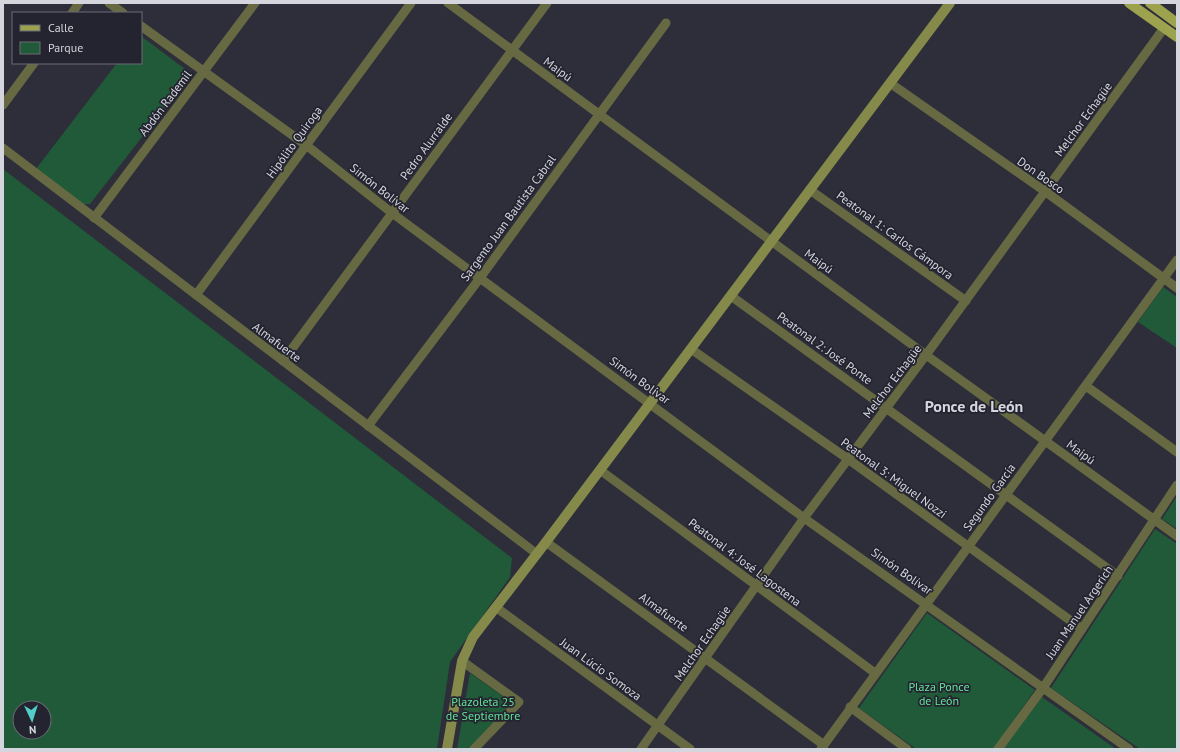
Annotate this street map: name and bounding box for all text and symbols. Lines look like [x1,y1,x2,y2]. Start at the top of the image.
legend [12,12,142,64]
text: Calle [48,20,74,35]
text: Parque [48,40,83,55]
street label: Maipú [541,54,575,84]
street label: Abdón Rademil [135,67,195,139]
street label: Melchor Echagüe [1051,79,1115,159]
street label: Hipólito Quiroga [263,103,325,181]
street label: Pedro Alurralde [397,110,455,182]
street label: Sargento Juan Bautista Cabral [457,152,559,284]
street label: Don Bosco [1015,153,1067,197]
street label: Simón Bolívar [347,160,413,216]
street label: Peatonal 1: Carlos Cámpora [834,188,956,282]
street label: Maipú [802,246,836,276]
street label: Peatonal 2: José Ponte [775,308,875,388]
street label: Almafuerte [250,319,304,365]
street label: Melchor Echagüe [859,341,925,421]
street label: Simón Bolívar [607,353,673,407]
district label: Ponce de León [925,396,1023,416]
street label: Peatonal 3: Miguel Nozzi [838,435,950,521]
street label: Maipú [1064,437,1098,467]
street label: Segundo García [959,460,1019,534]
street label: Peatonal 4: José Lagostena [686,515,804,609]
street label: Simón Bolívar [868,544,936,598]
street label: Juan Manuel Argerich [1042,562,1116,662]
street label: Almafuerte [636,589,692,635]
street label: Melchor Echagüe [671,603,733,683]
street label: Juan Lúcio Somoza [557,634,645,704]
park label: Plaza Ponce de León [908,679,970,708]
park label: Plazoleta 25 de Septiembre [446,694,520,723]
north arrow [12,700,52,740]
text: N [29,723,37,737]

